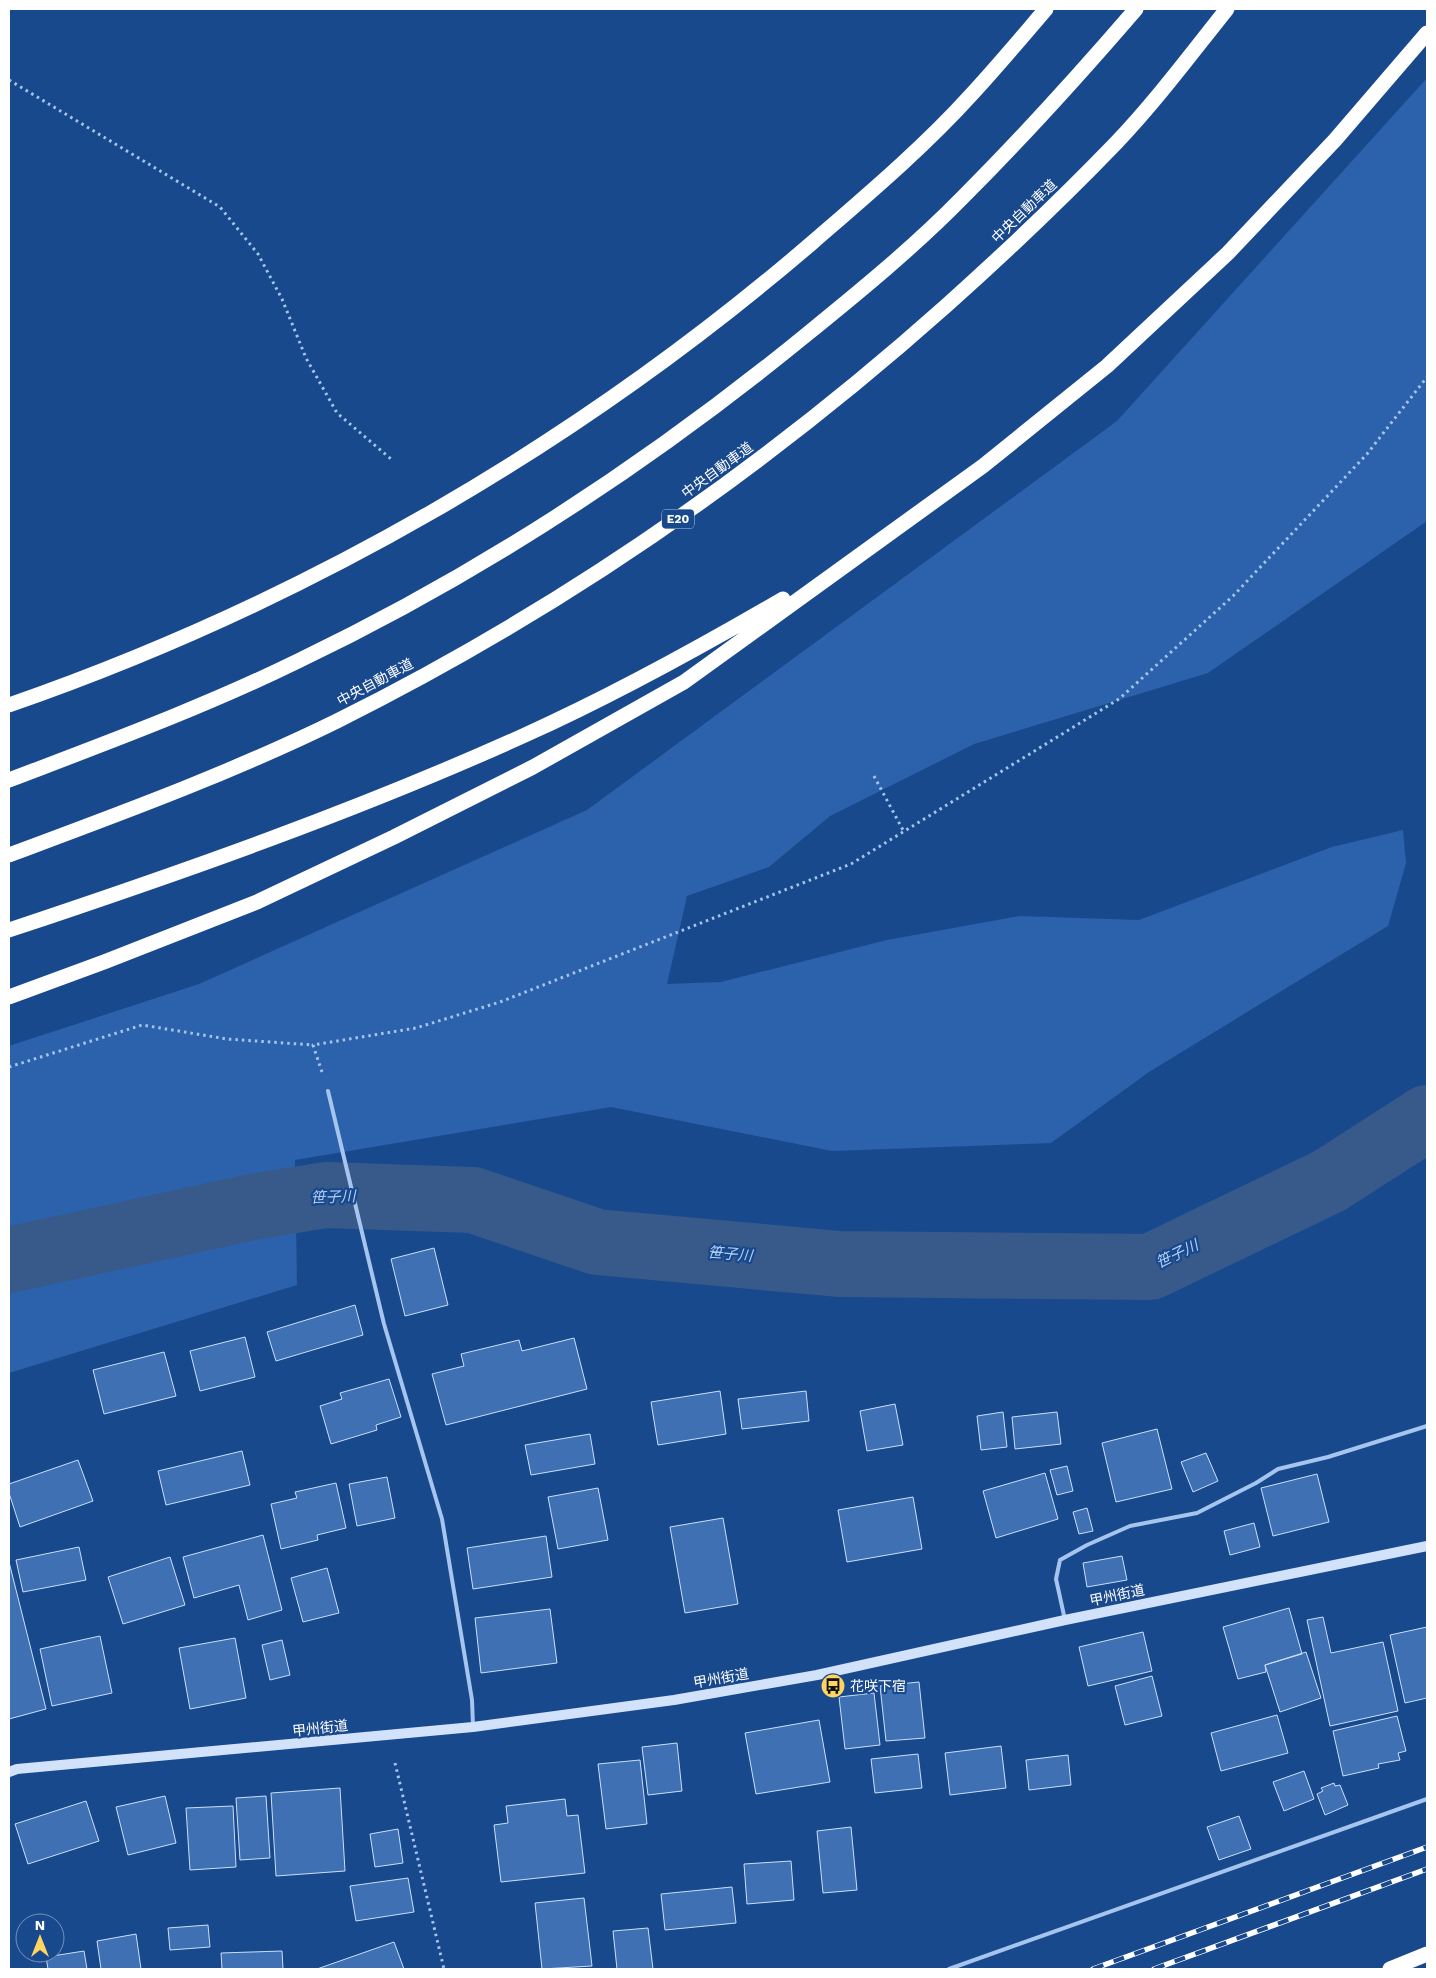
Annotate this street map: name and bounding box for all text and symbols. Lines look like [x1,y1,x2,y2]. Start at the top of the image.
street label: 中央自動車道 [988,176,1060,246]
street label: 中央自動車道 [678,439,756,501]
road number: E20 [662,509,694,528]
street label: 中央自動車道 [334,655,416,709]
water label: 笹子川 [310,1187,358,1207]
water label: 笹子川 [1153,1235,1203,1272]
water label: 笹子川 [707,1243,755,1265]
street label: 甲州街道 [1088,1581,1146,1609]
street label: 甲州街道 [692,1665,750,1691]
bus stop icon: 花咲下宿 [820,1673,846,1699]
place label: 花咲下宿 [850,1678,906,1694]
street label: 甲州街道 [291,1717,349,1739]
north arrow [15,1913,65,1963]
text: N [35,1917,45,1933]

